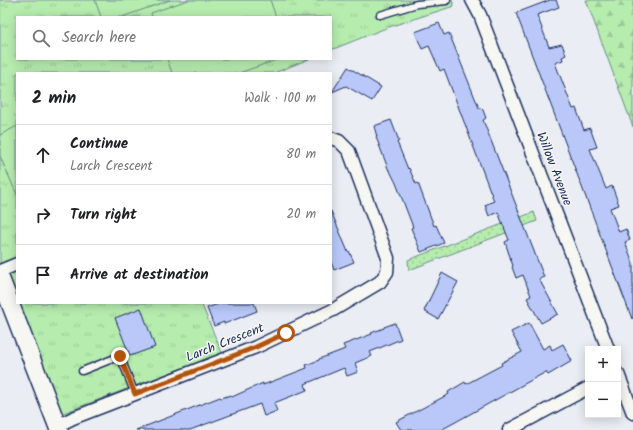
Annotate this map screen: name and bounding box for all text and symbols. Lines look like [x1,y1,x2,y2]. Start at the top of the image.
search box [16,16,332,60]
text: Search here [62,26,136,50]
icon: search [30,27,52,49]
text: 2 min [32,85,76,112]
text: Walk · 100 m [244,88,316,109]
street label: Willow Avenue [530,129,578,209]
text: Continue [70,132,128,156]
icon: ahead [32,144,54,166]
text: 80 m [286,144,316,165]
text: Larch Crescent [70,156,153,177]
text: Turn right [70,203,137,227]
icon: right [32,204,54,226]
text: 20 m [286,204,316,225]
text: Arrive at destination [70,263,209,287]
icon: arrive [32,264,54,286]
street label: Larch Crescent [183,317,268,368]
route start [277,324,295,342]
map controls [585,346,621,418]
button: + [585,346,621,382]
route end [111,347,129,365]
button: − [585,382,621,418]

